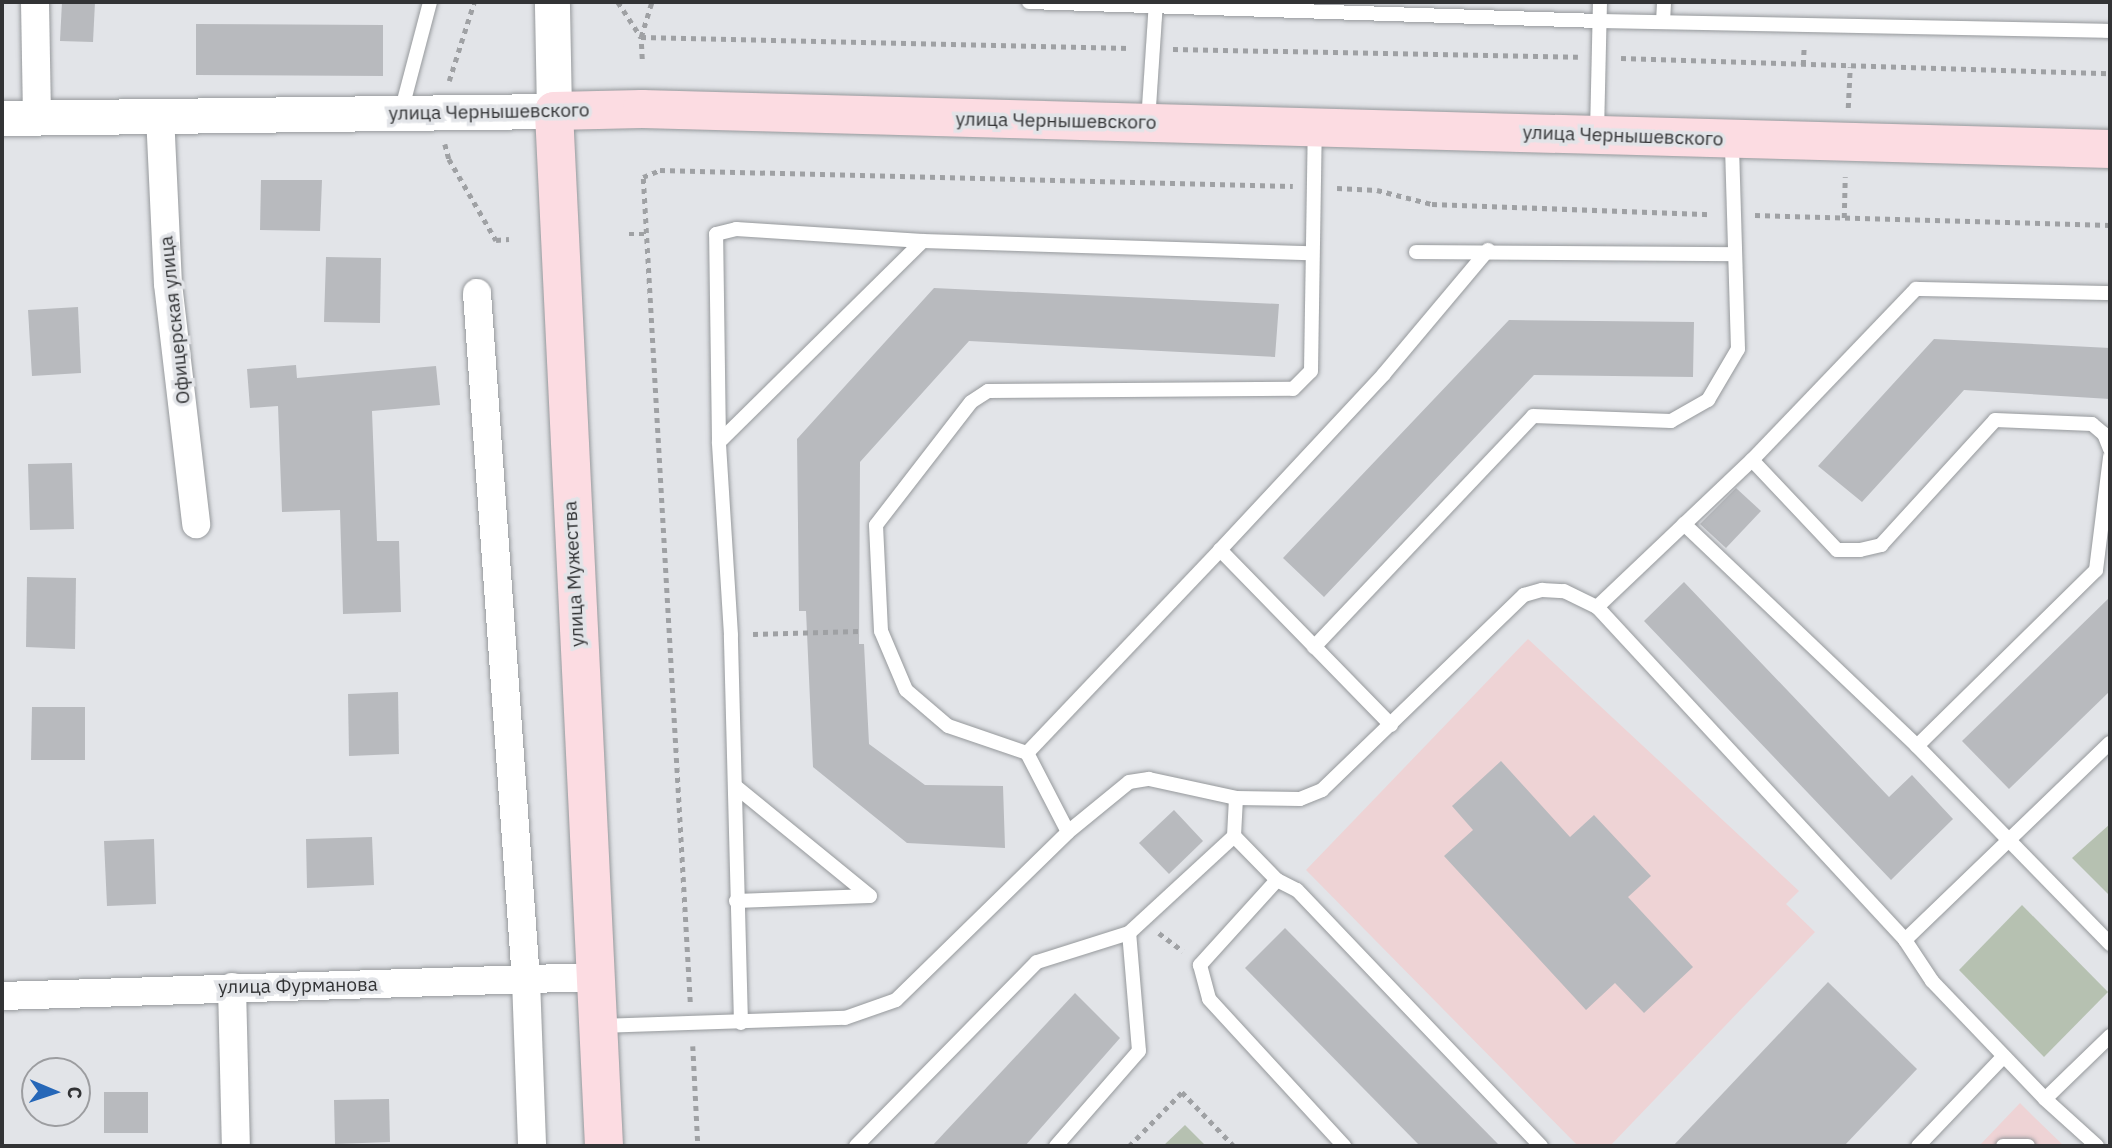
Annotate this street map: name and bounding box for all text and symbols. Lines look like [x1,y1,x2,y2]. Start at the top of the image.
street label: улица Чернышевского [388,99,590,125]
street label: улица Чернышевского [955,108,1157,134]
street label: улица Чернышевского [1522,121,1724,151]
street label: Офицерская улица [155,235,195,405]
street label: улица Мужества [559,500,589,648]
street label: улица Фурманова [218,973,378,999]
north arrow [21,1057,91,1127]
text: С [63,1086,87,1099]

